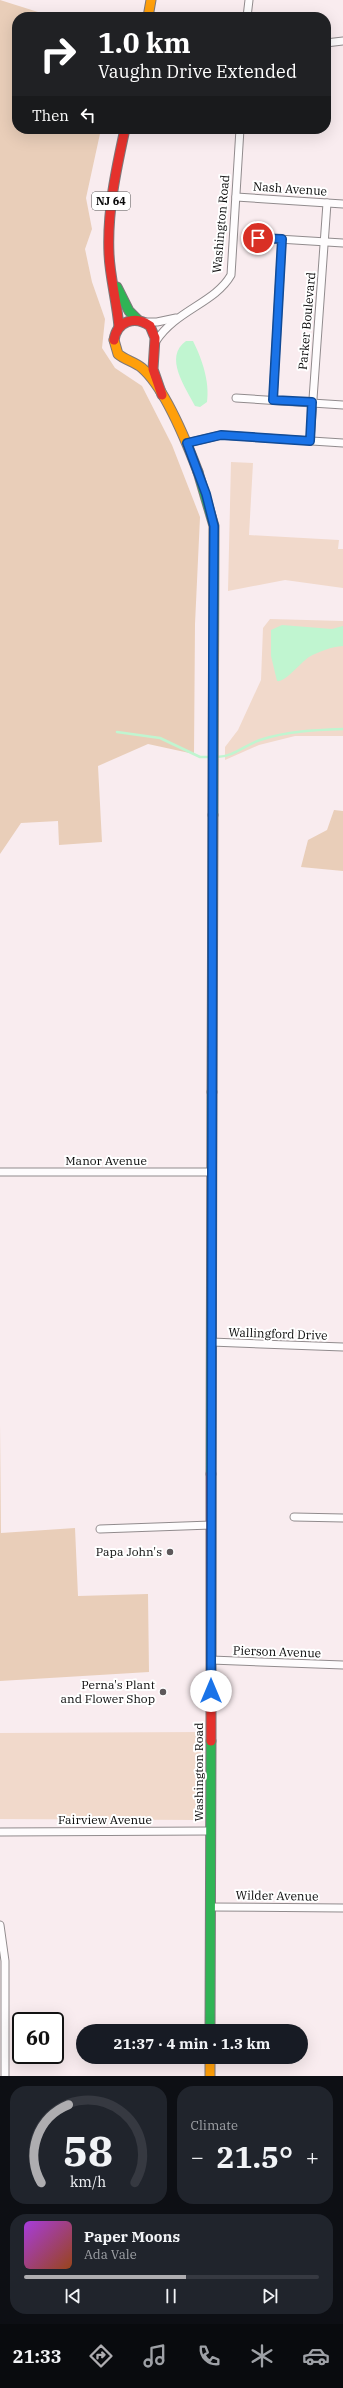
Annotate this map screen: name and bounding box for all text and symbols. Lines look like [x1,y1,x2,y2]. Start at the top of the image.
text: 1.0 km [98,24,191,61]
icon: right [32,28,84,80]
text: Vaughn Drive Extended [98,60,297,83]
icon: left [77,104,99,126]
text: Then [32,106,69,125]
street label: Washington Road [209,174,232,274]
street label: Nash Avenue [253,178,328,199]
road number: NJ 64 [92,192,130,210]
pin [241,221,275,255]
icon: arrive [247,227,269,249]
street label: Parker Boulevard [295,271,318,371]
street label: Manor Avenue [65,1153,147,1168]
street label: Wallingford Drive [228,1324,328,1343]
place label: Papa John's [96,1544,162,1559]
marker: Papa John's [165,1547,175,1557]
street label: Pierson Avenue [233,1642,321,1661]
position arrow [190,1670,232,1712]
place label: Perna's Plant and Flower Shop [60,1677,155,1706]
marker: Perna's Plant and Flower Shop [158,1687,168,1697]
street label: Washington Road [191,1723,206,1821]
street label: Fairview Avenue [58,1812,152,1827]
street label: Wilder Avenue [235,1887,319,1904]
speed limit sign: 60 [12,2012,64,2064]
text: 21:37 · 4 min · 1.3 km [114,2034,270,2053]
text: Climate [191,2117,238,2134]
text: 58 [63,2123,113,2177]
text: 21.5° [216,2137,293,2176]
text: − [191,2142,204,2171]
text: + [306,2142,319,2171]
text: km/h [70,2172,106,2191]
text: Paper Moons [84,2227,180,2246]
text: Ada Vale [84,2246,137,2263]
icon: previous [62,2285,84,2307]
icon: pause [160,2285,182,2307]
icon: next [259,2285,281,2307]
icon: directions [87,2342,115,2370]
icon: music [141,2342,169,2370]
icon: phone [195,2342,223,2370]
icon: climate [248,2342,276,2370]
icon: car [302,2342,330,2370]
text: 21:33 [13,2345,62,2368]

